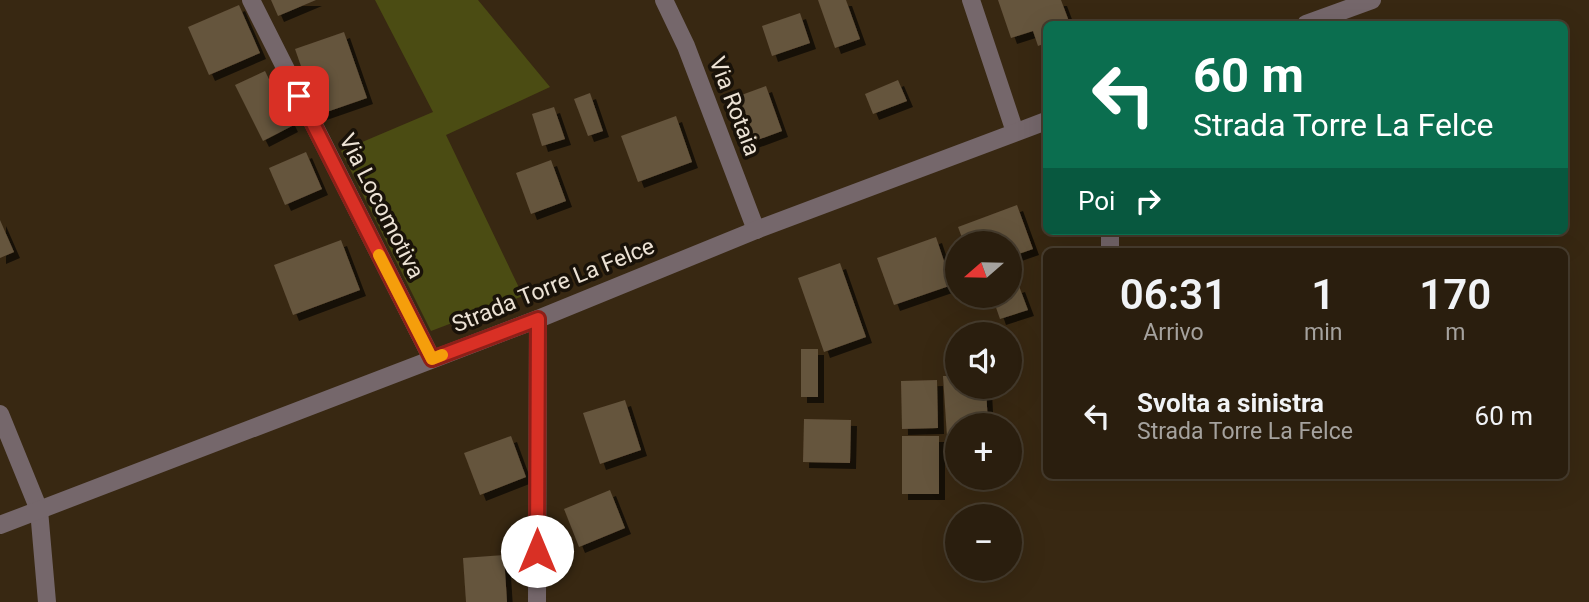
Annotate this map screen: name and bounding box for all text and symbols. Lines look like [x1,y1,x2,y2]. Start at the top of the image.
text: 60 m [1193,47,1304,104]
icon: left [1078,49,1169,140]
street label: Via Rotaia [703,53,766,160]
pin [269,66,329,126]
icon: arrive [280,77,318,115]
text: Strada Torre La Felce [1193,106,1493,144]
street label: Via Locomotiva [333,129,430,283]
icon: right [1129,182,1167,220]
text: Poi [1078,186,1115,216]
north arrow [945,231,1022,308]
map controls [945,231,1022,581]
street label: Strada Torre La Felce [448,233,658,338]
text: 06:31 [1120,270,1227,319]
text: 1 [1311,270,1335,319]
text: 170 [1419,270,1491,319]
text: Arrivo [1143,319,1204,346]
text: min [1304,319,1342,346]
text: m [1445,319,1465,346]
button: sound [945,322,1022,399]
text: Svolta a sinistra [1137,388,1324,418]
icon: left [1078,397,1116,435]
text: 60 m [1475,401,1533,431]
button: + [945,413,1022,490]
text: Strada Torre La Felce [1137,418,1353,445]
button: − [945,504,1022,581]
position arrow [500,514,574,588]

